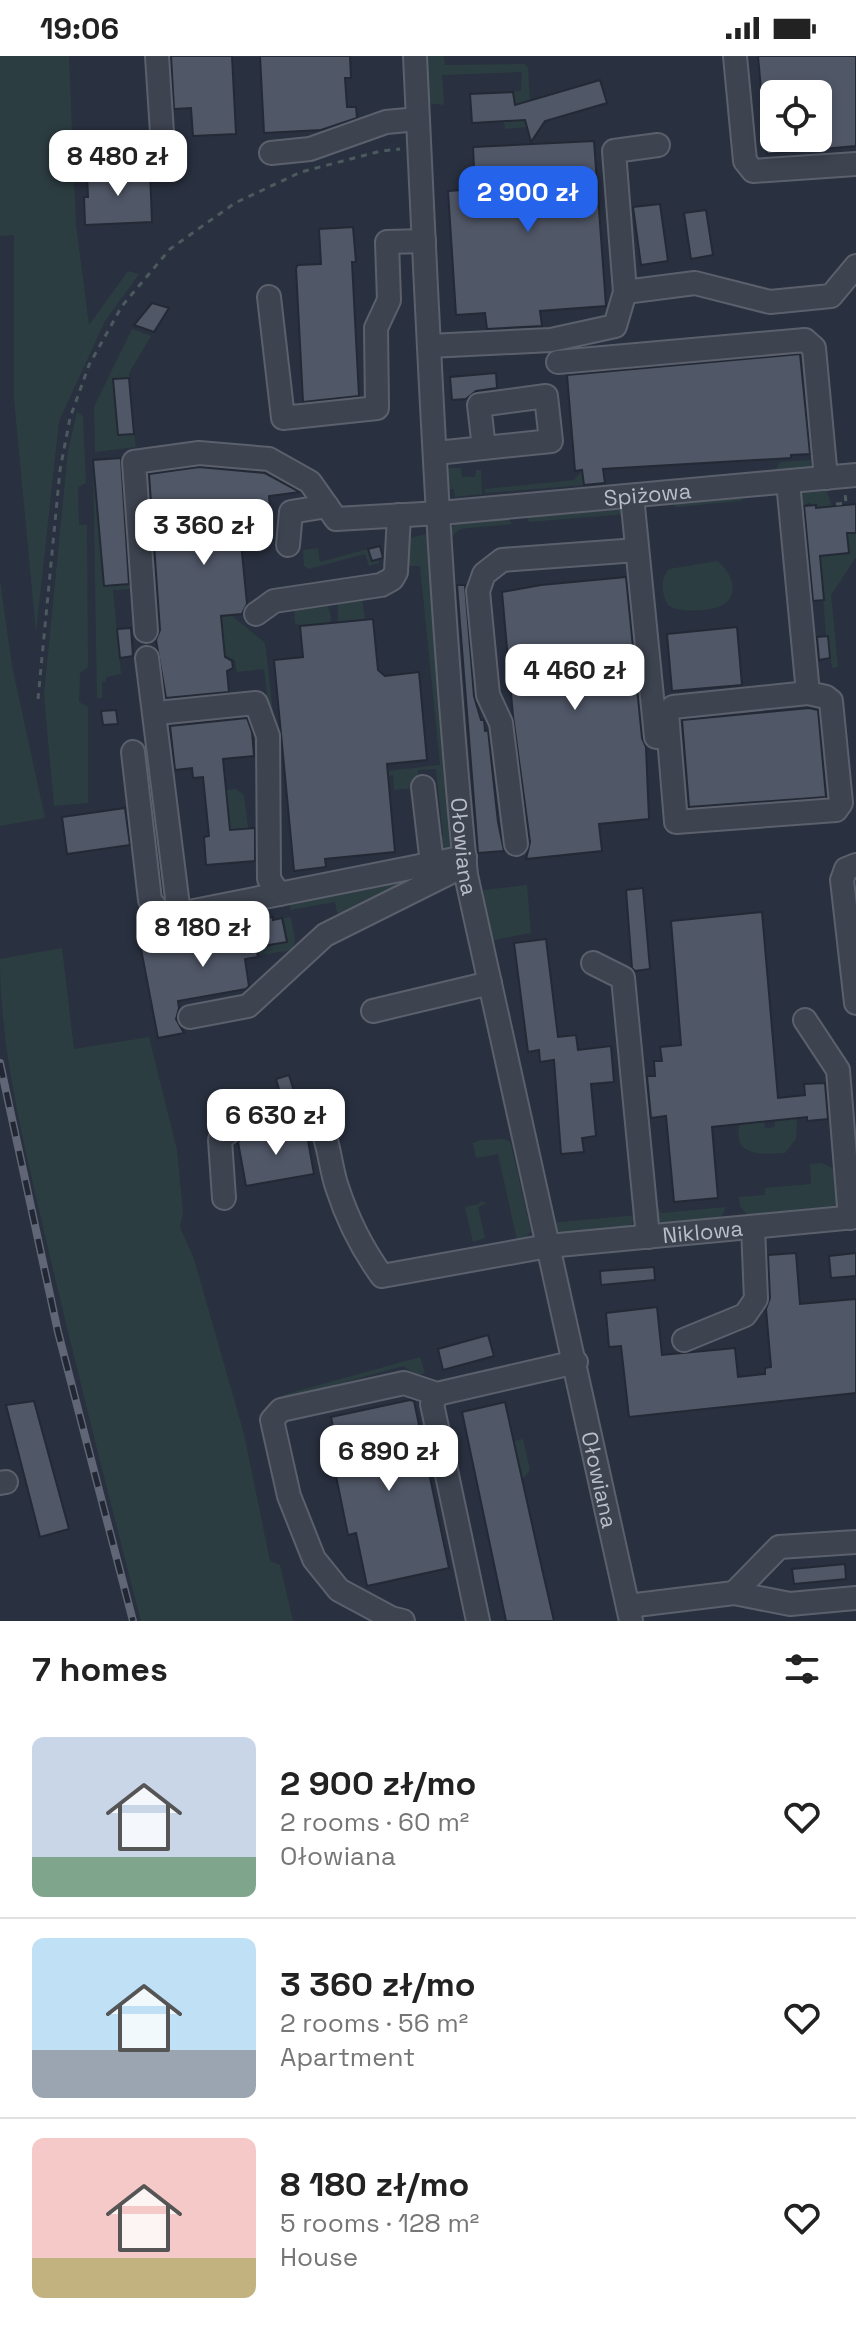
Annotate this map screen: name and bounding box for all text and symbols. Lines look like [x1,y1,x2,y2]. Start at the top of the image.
text: 19:06 [40,9,119,48]
map controls [760,80,832,152]
button: locate [760,80,832,152]
pin: 8 480 zł [35,130,201,198]
text: 8 480 zł [67,139,169,173]
pin: 2 900 zł [445,166,611,234]
text: 2 900 zł [477,175,579,209]
street label: Spiżowa [603,476,693,512]
pin: 3 360 zł [121,499,287,567]
text: 3 360 zł [153,508,255,542]
pin: 4 460 zł [492,644,658,712]
text: 4 460 zł [523,653,627,687]
street label: Ołowiana [445,796,484,898]
pin: 8 180 zł [120,901,286,969]
text: 8 180 zł [154,910,252,944]
pin: 6 630 zł [193,1089,359,1157]
text: 6 630 zł [225,1098,327,1132]
street label: Niklowa [661,1214,745,1249]
pin: 6 890 zł [306,1425,472,1493]
street label: Ołowiana [575,1429,624,1531]
text: 6 890 zł [338,1434,440,1468]
icon: filters [780,1647,824,1691]
text: 7 homes [32,1648,168,1691]
text: 2 900 zł/mo [280,1762,476,1805]
icon: home [96,1769,192,1865]
icon: heart [780,1795,824,1839]
text: 2 rooms · 60 m² [280,1805,469,1839]
text: Ołowiana [280,1839,396,1873]
text: 3 360 zł/mo [280,1963,476,2006]
icon: home [96,1970,192,2066]
icon: heart [780,1996,824,2040]
text: 2 rooms · 56 m² [280,2006,468,2040]
text: Apartment [280,2040,415,2074]
text: 8 180 zł/mo [280,2163,469,2206]
icon: home [96,2170,192,2266]
icon: heart [780,2196,824,2240]
text: 5 rooms · 128 m² [280,2206,479,2240]
text: House [280,2240,358,2274]

